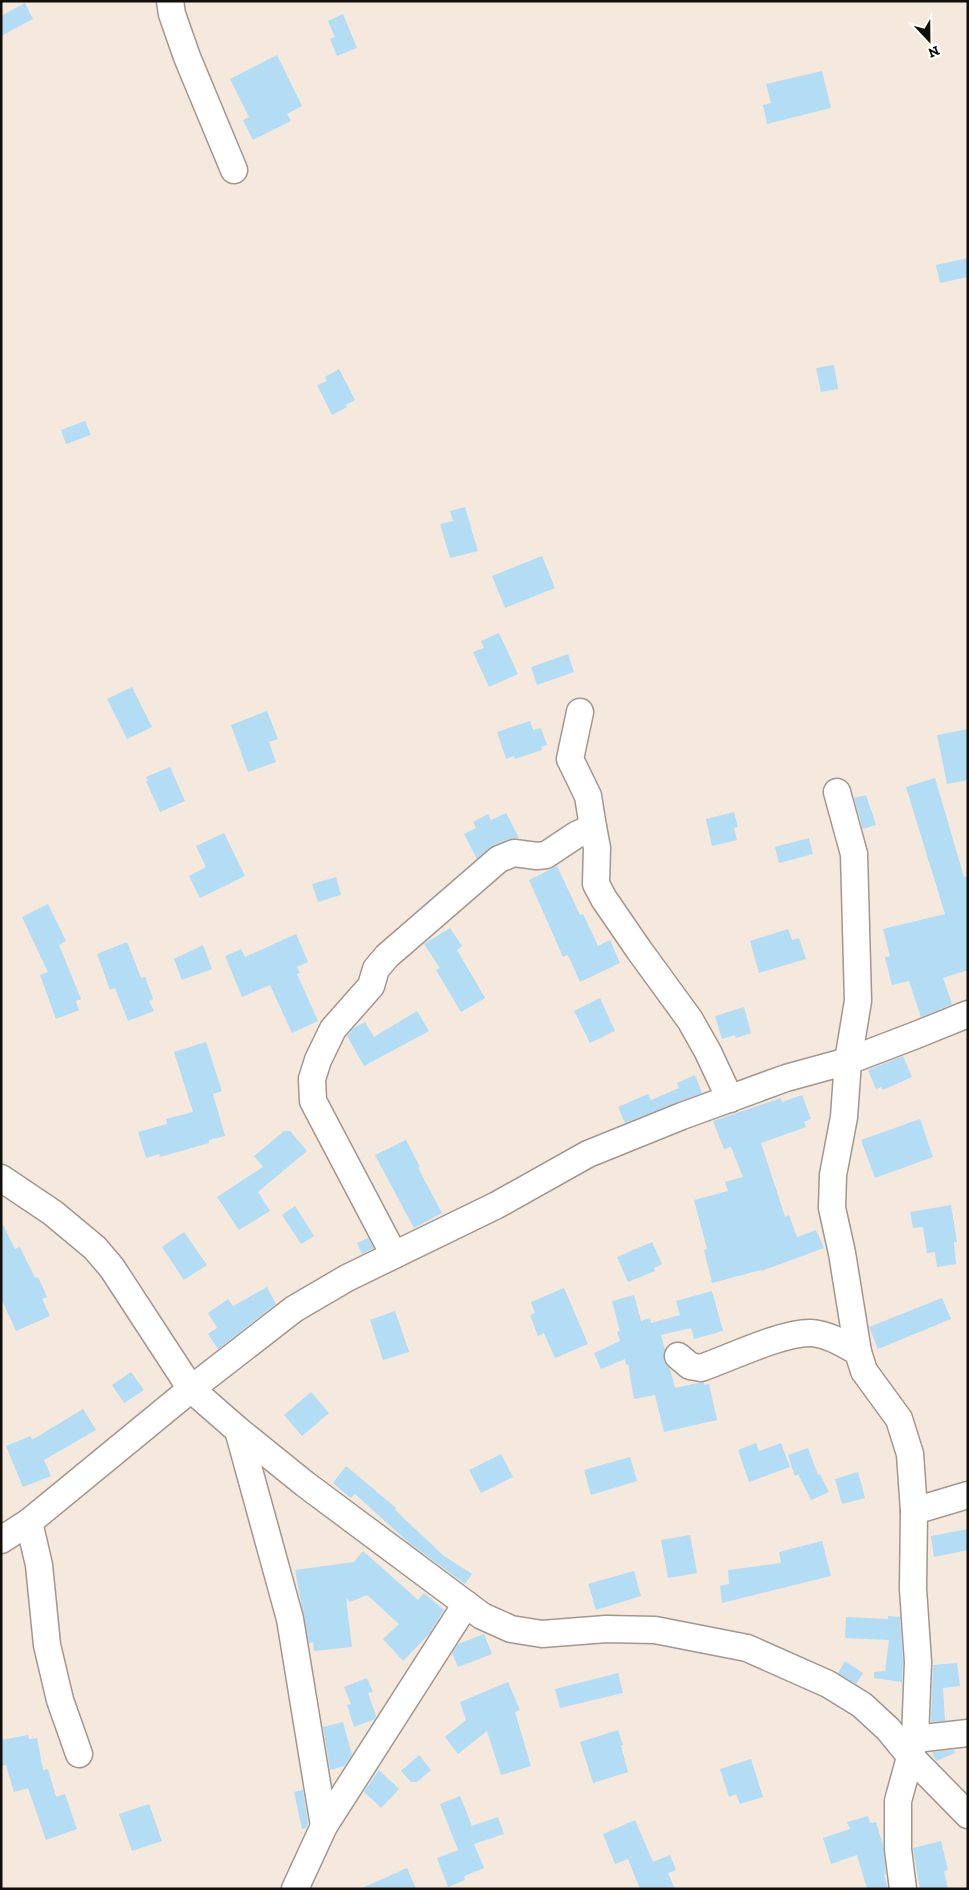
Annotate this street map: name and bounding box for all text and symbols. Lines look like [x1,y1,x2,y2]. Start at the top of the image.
north arrow [904,15,954,65]
text: N [925,42,942,62]

